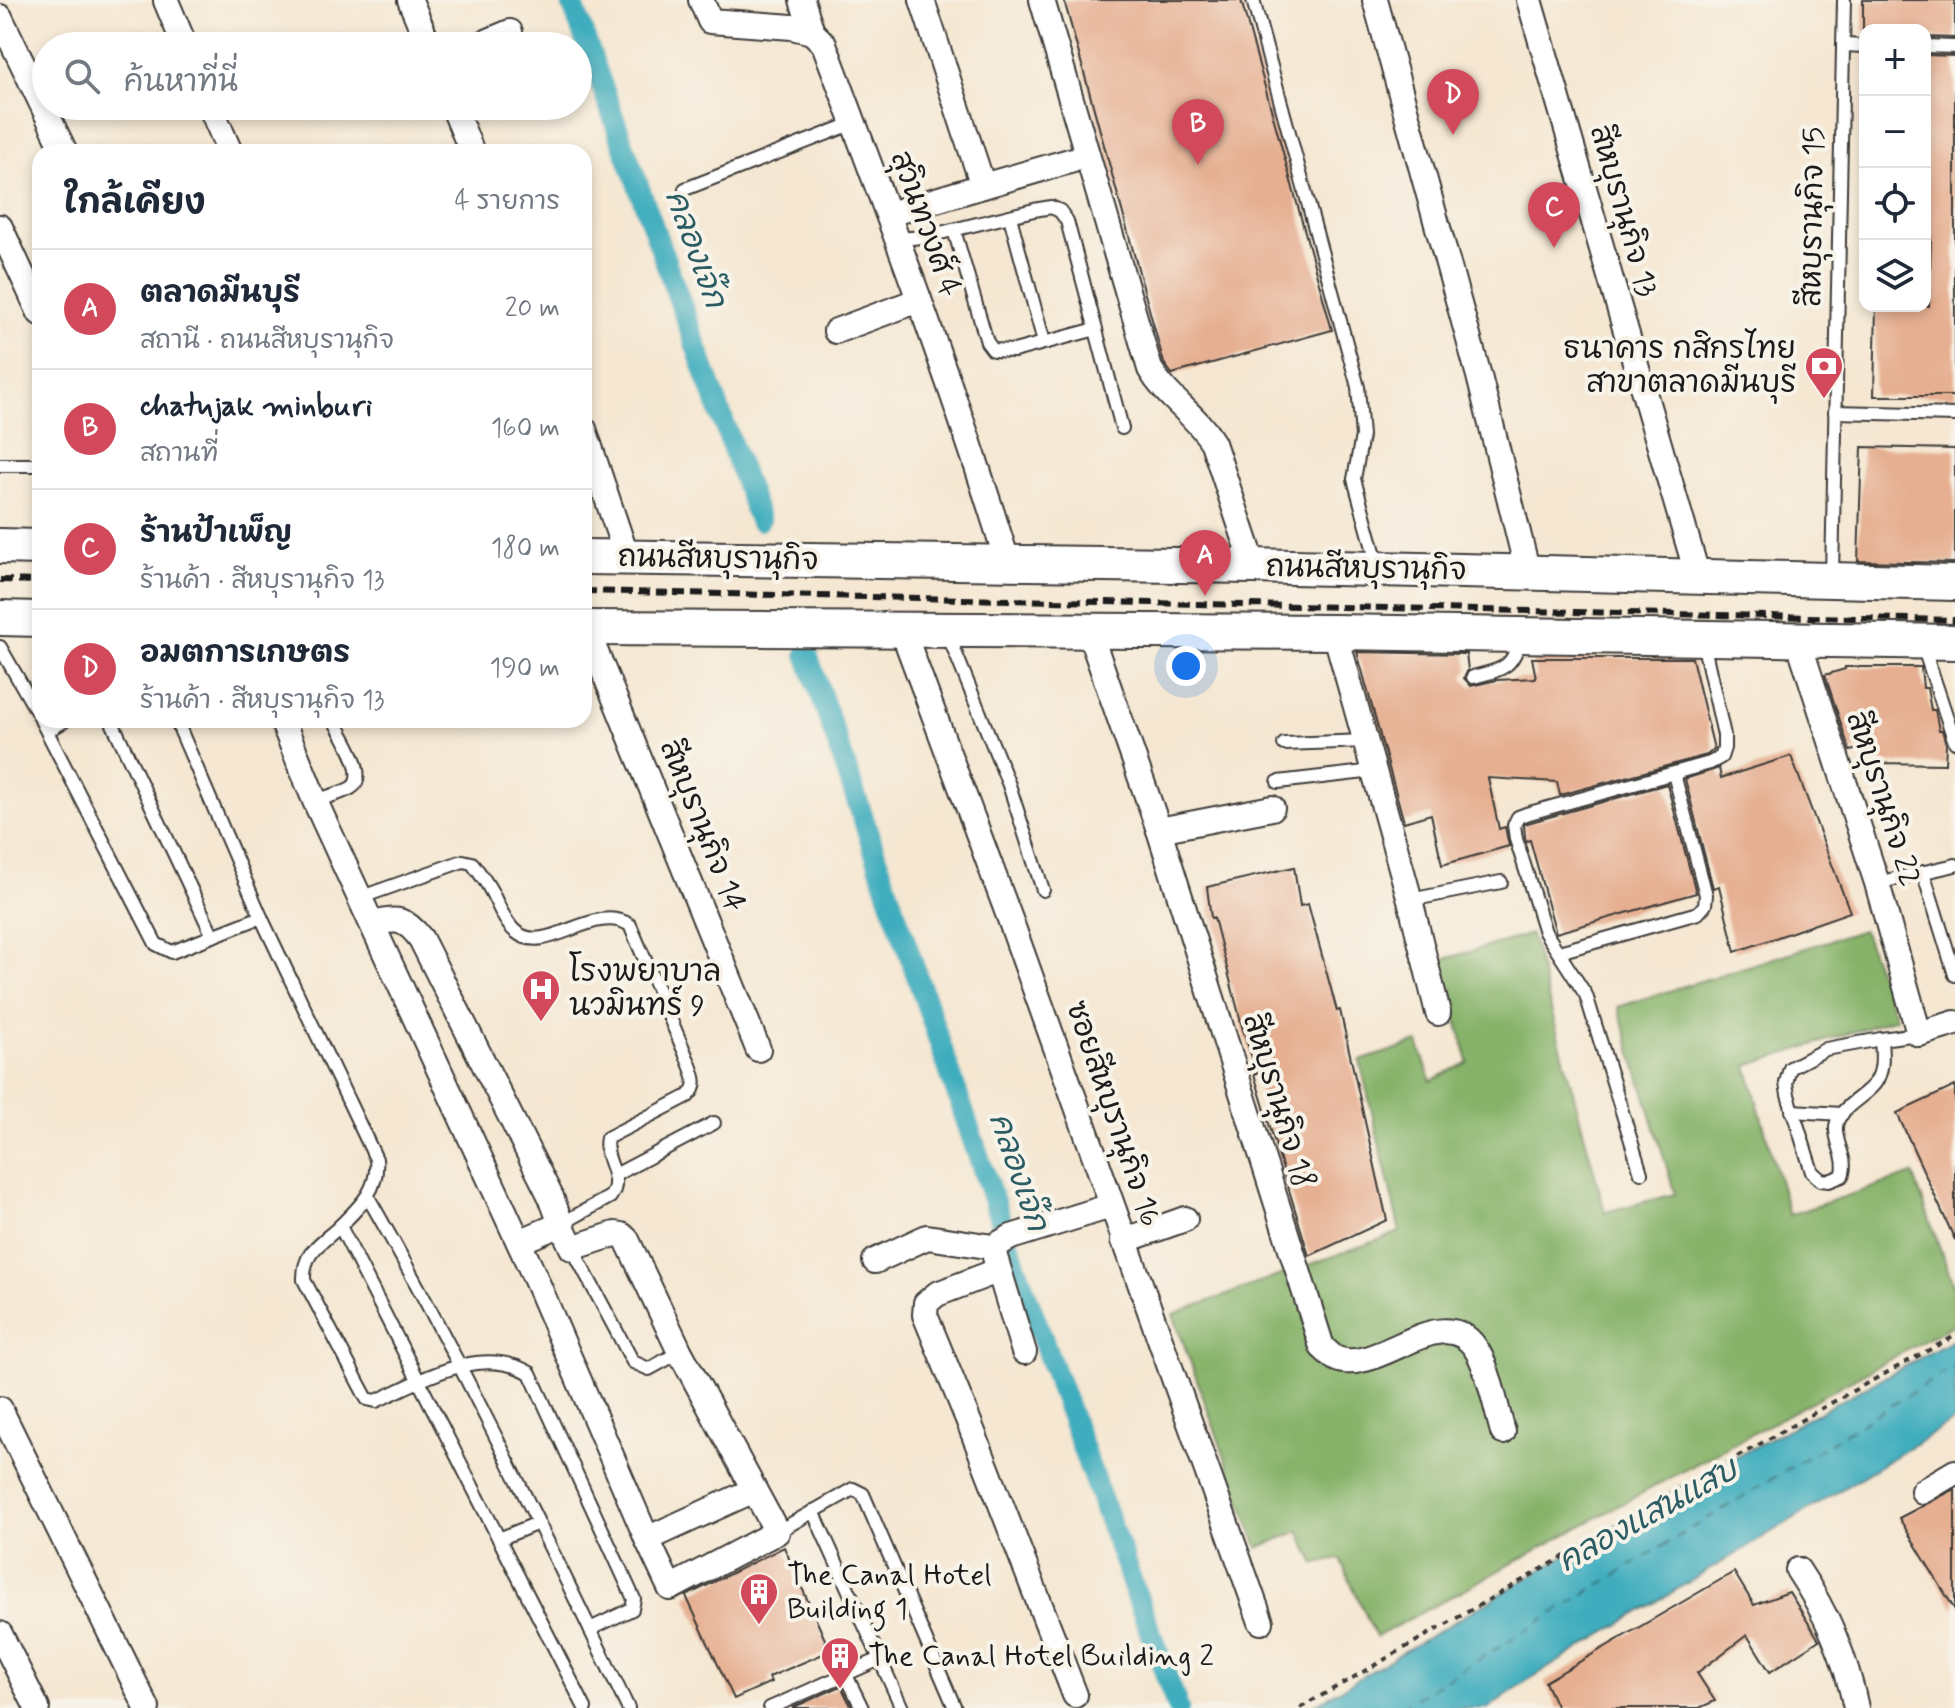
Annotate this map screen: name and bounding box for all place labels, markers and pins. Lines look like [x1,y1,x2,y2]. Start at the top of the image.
pin: D [1427,69,1479,135]
pin: B [1172,99,1224,165]
pin: C [1528,182,1580,248]
place label: ธนาคาร กสิกรไทย สาขาตลาดมีนบุรี [1564,328,1796,404]
bank icon: ธนาคาร กสิกรไทย สาขาตลาดมีนบุรี [1803,345,1845,400]
pin: A [1179,530,1231,596]
place label: โรงพยาบาล นวมินทร์ 9 [569,951,721,1026]
hospital icon: โรงพยาบาล นวมินทร์ 9 [520,968,562,1023]
place label: The Canal Hotel Building 1 [787,1556,992,1632]
building icon: The Canal Hotel Building 1 [738,1571,780,1626]
building icon: The Canal Hotel Building 2 [819,1635,861,1690]
place label: The Canal Hotel Building 2 [868,1637,1214,1676]

